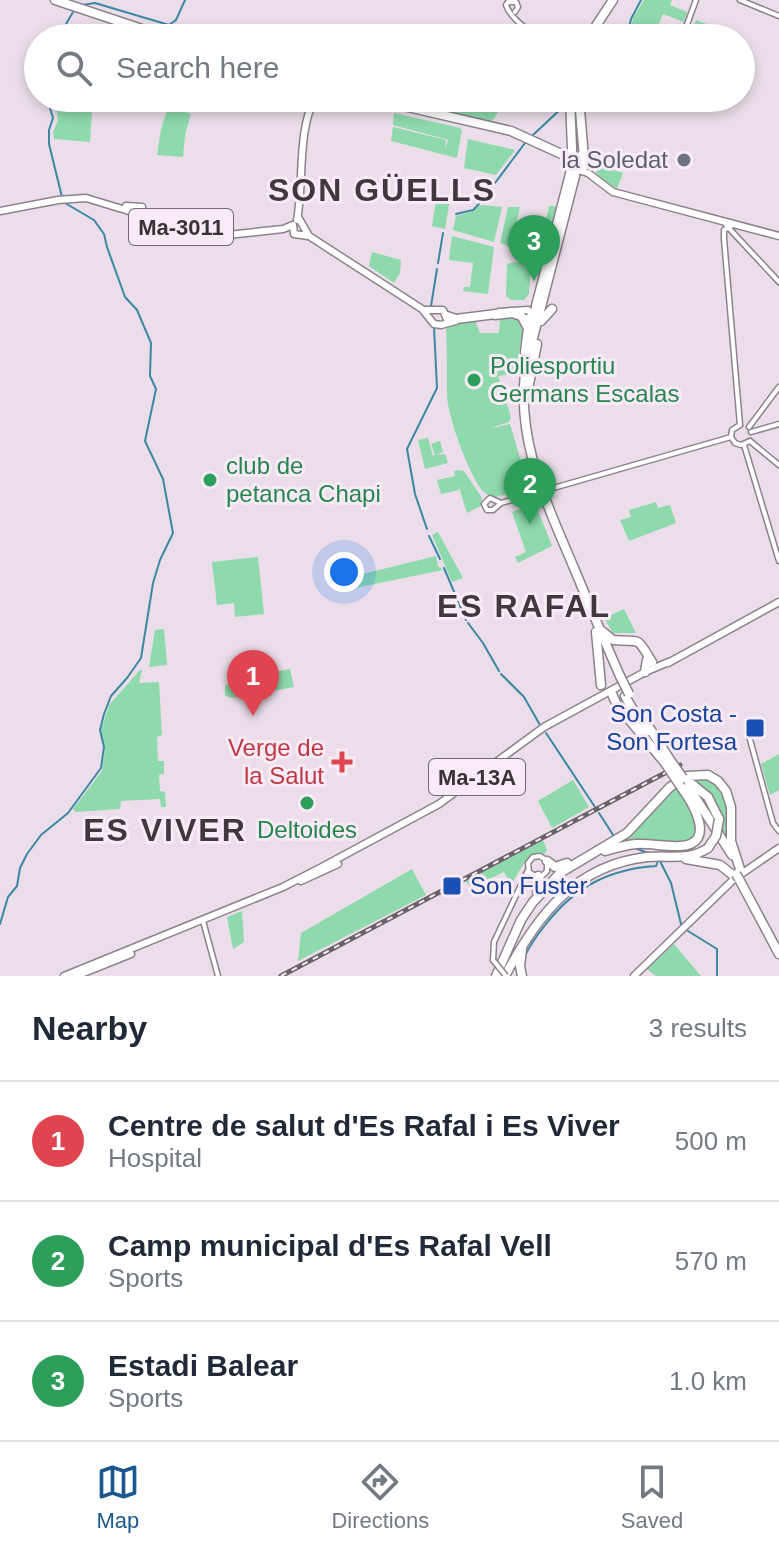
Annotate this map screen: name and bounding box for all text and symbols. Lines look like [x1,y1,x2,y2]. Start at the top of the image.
search box [24,24,755,112]
icon: search [52,46,96,90]
text: Search here [116,51,279,84]
place label: la Soledat [561,146,668,173]
marker: la Soledat [675,151,693,169]
district label: SON GÜELLS [268,172,496,208]
road number: Ma-3011 [129,209,233,245]
pin: 3 [508,215,560,281]
place label: Poliesportiu Germans Escalas [490,352,679,407]
marker: Poliesportiu Germans Escalas [465,371,483,389]
place label: club de petanca Chapi [226,452,381,507]
pin: 2 [504,458,556,524]
marker: club de petanca Chapi [201,471,219,489]
your location [324,552,364,592]
district label: ES RAFAL [437,588,611,624]
pin: 1 [227,650,279,716]
place label: Son Costa - Son Fortesa [606,700,738,755]
marker: Son Costa - Son Fortesa [744,717,766,739]
place label: Verge de la Salut [228,734,324,789]
marker: Verge de la Salut [331,751,353,773]
road number: Ma-13A [429,759,525,795]
marker: Deltoides [298,794,316,812]
district label: ES VIVER [83,812,247,848]
place label: Deltoides [257,816,357,843]
place label: Son Fuster [470,872,587,899]
marker: Son Fuster [441,875,463,897]
text: Nearby [32,1009,147,1047]
text: 3 results [649,1013,747,1043]
text: Centre de salut d'Es Rafal i Es Viver [108,1109,620,1142]
text: 1 [51,1126,65,1156]
text: 500 m [675,1126,747,1156]
text: Hospital [108,1143,202,1173]
text: Camp municipal d'Es Rafal Vell [108,1229,552,1262]
text: 2 [51,1246,65,1276]
text: 570 m [675,1246,747,1276]
text: Sports [108,1263,183,1293]
text: Estadi Balear [108,1349,298,1382]
text: 3 [51,1366,65,1396]
text: 1.0 km [669,1366,747,1396]
text: Sports [108,1383,183,1413]
tab: Map [96,1460,140,1534]
tab: Directions [331,1460,429,1534]
tab: Saved [621,1460,683,1534]

